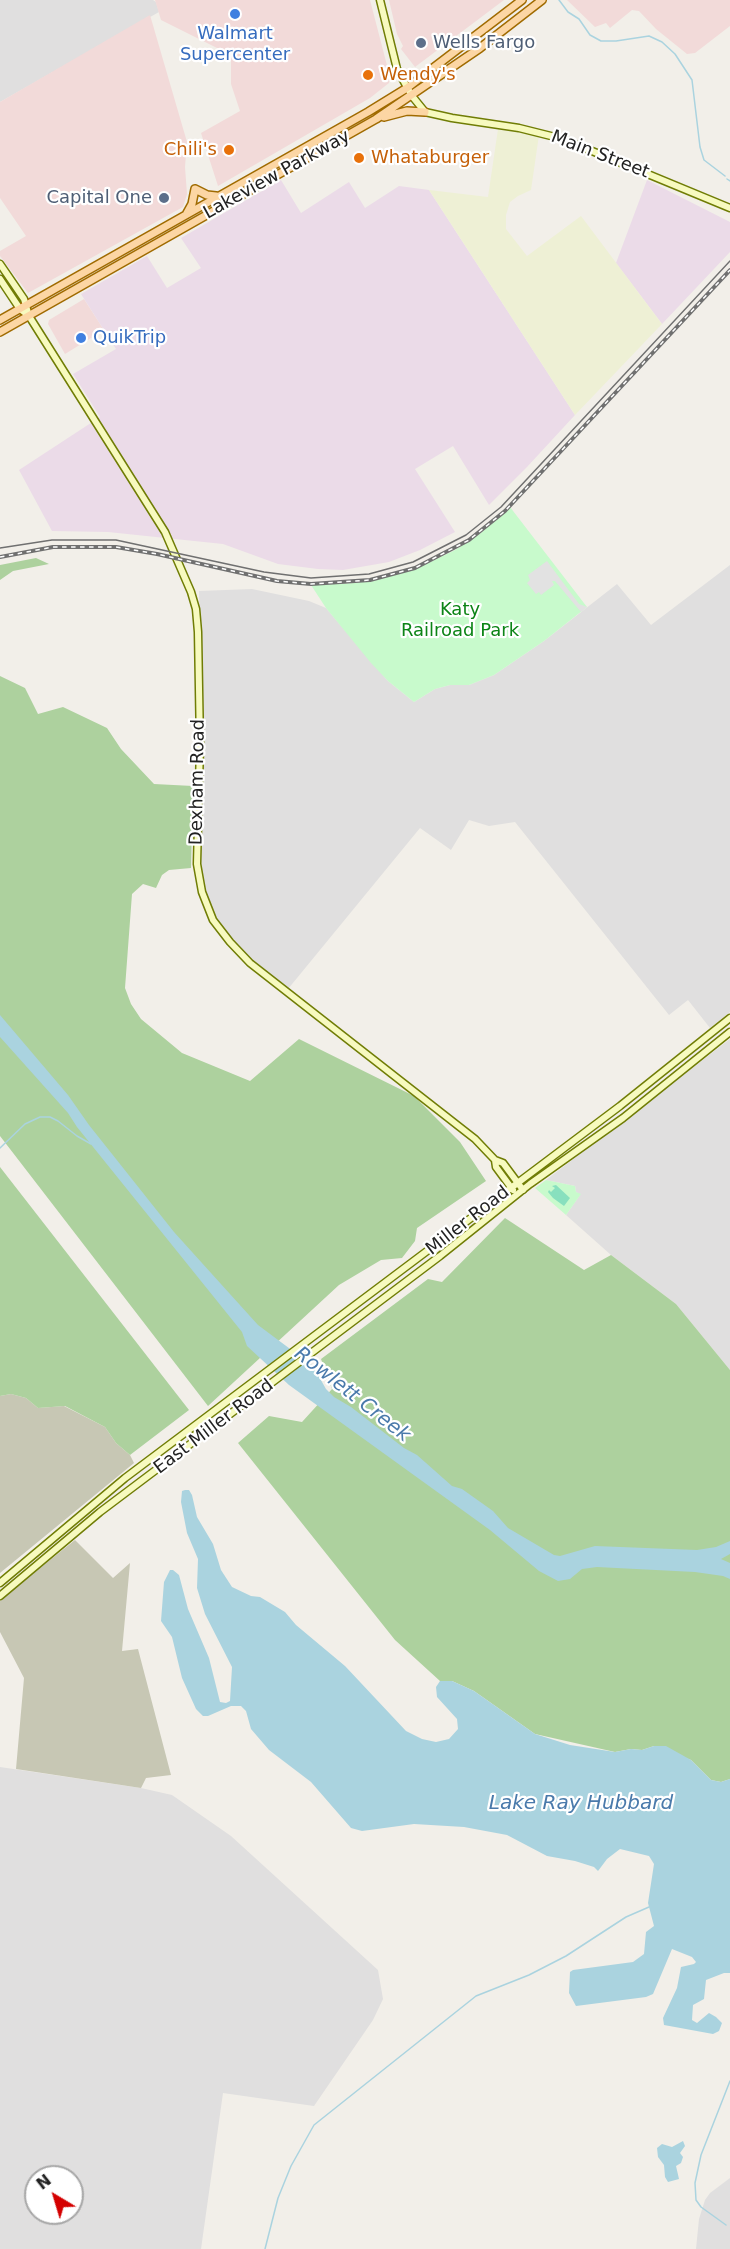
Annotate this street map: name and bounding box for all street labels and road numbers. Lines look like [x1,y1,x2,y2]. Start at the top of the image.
street label: Lakeview Parkway [200,126,354,224]
street label: Main Street [548,126,652,184]
street label: Dexham Road [186,719,210,845]
street label: Miller Road [422,1182,514,1260]
street label: East Miller Road [150,1375,278,1479]

